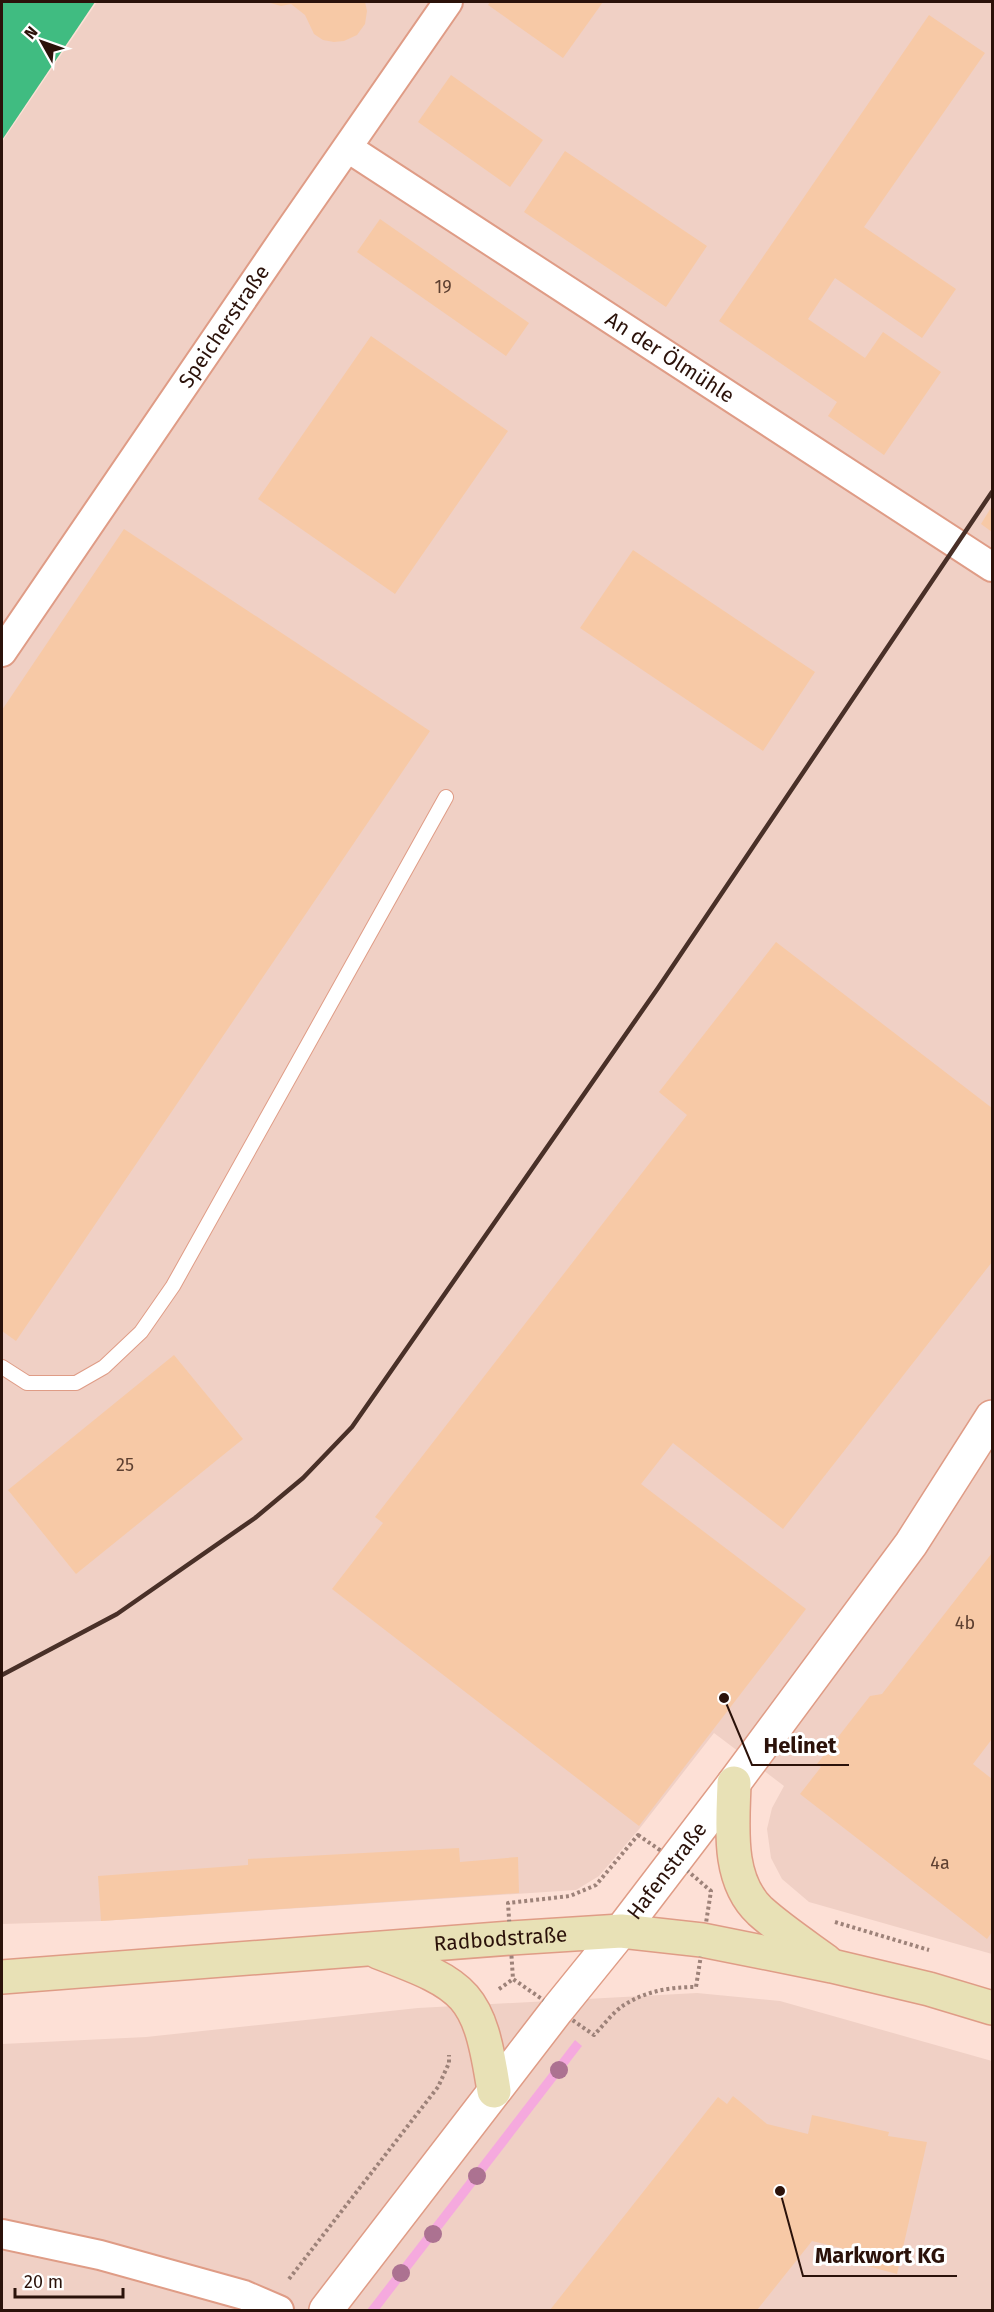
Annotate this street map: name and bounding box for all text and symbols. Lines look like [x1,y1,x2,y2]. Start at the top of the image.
north arrow [12,12,72,72]
text: N [20,23,42,43]
street label: Speicherstraße [173,260,275,393]
house number: 19 [434,276,452,298]
street label: An der Ölmühle [601,306,739,409]
house number: 25 [116,1454,134,1476]
house number: 4b [955,1612,975,1634]
callout: Helinet [752,1725,849,1765]
text: Helinet [764,1732,837,1759]
street label: Hafenstraße [621,1817,713,1925]
house number: 4a [930,1852,950,1874]
street label: Radbodstraße [433,1921,568,1957]
callout: Markwort KG [803,2236,957,2276]
text: Markwort KG [815,2242,945,2269]
scale bar [15,2261,123,2299]
text: 20 m [24,2271,63,2293]

